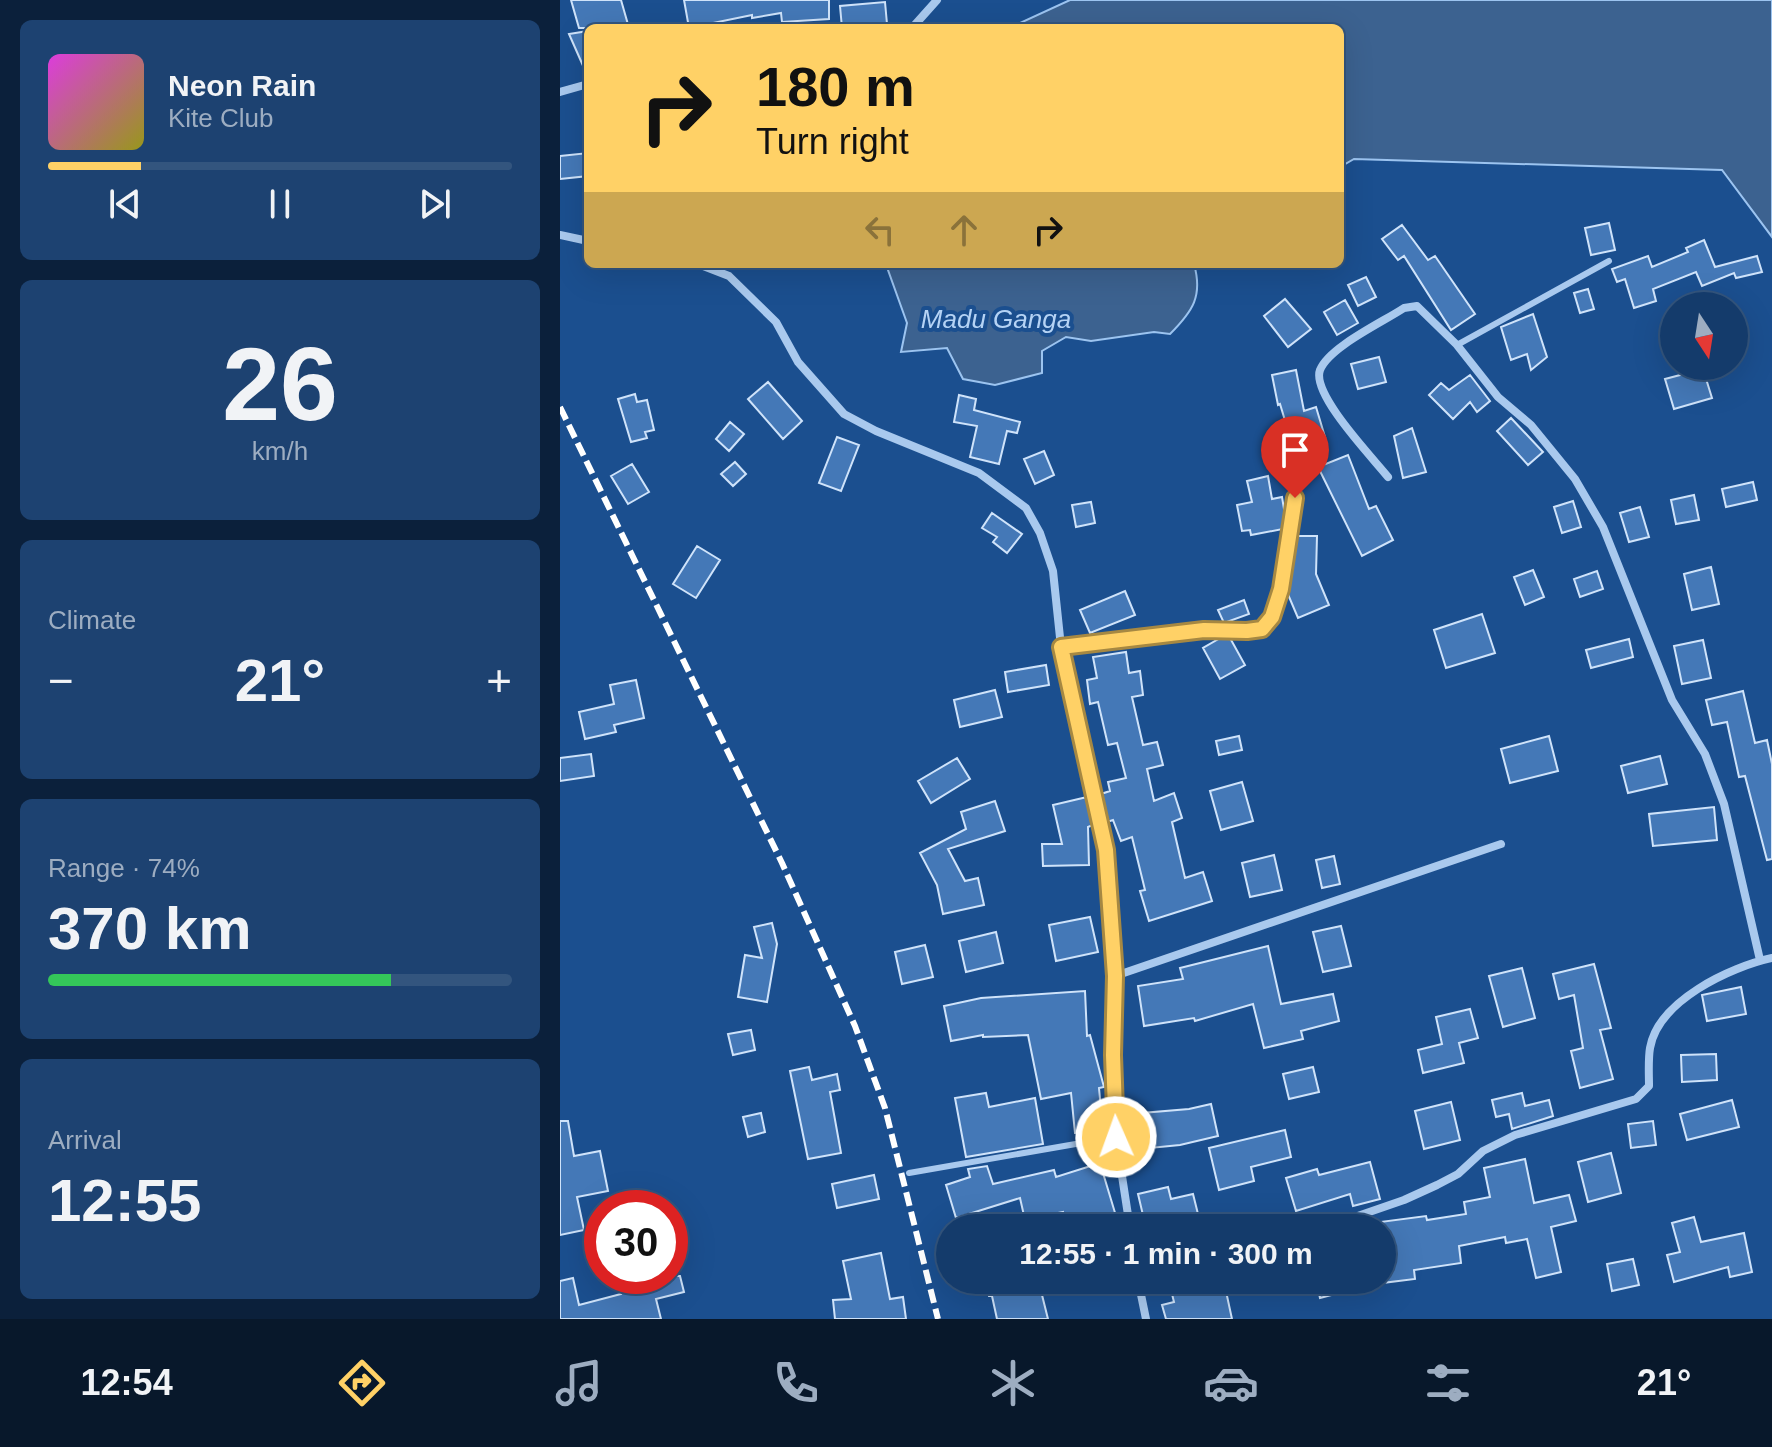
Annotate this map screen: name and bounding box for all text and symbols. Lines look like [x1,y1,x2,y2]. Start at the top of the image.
text: 180 m [756,55,915,118]
icon: right [624,56,728,160]
text: Neon Rain [168,69,316,102]
text: Kite Club [168,103,274,133]
text: Turn right [756,121,909,162]
icon: previous [103,182,147,226]
icon: pause [258,182,302,226]
icon: next [413,182,457,226]
icon: left [858,208,902,252]
icon: ahead [942,208,986,252]
icon: right [1026,208,1070,252]
north arrow [1660,292,1748,380]
map controls [1660,292,1748,380]
water label: Madu Ganga [921,304,1071,334]
text: 26 [222,326,338,442]
pin [1261,416,1329,498]
icon: arrive [1273,428,1317,472]
text: km/h [252,436,308,466]
text: Climate [48,605,136,635]
text: 21° [235,647,325,714]
text: − [48,656,74,705]
text: + [486,656,512,705]
text: Range · 74% [48,853,200,883]
text: 370 km [48,895,252,962]
position arrow [1074,1095,1158,1179]
text: Arrival [48,1125,122,1155]
text: 12:55 [48,1167,201,1234]
speed limit sign: 30 [584,1190,688,1294]
text: 12:55 · 1 min · 300 m [1019,1237,1313,1270]
icon: directions [334,1355,390,1411]
icon: music [551,1355,607,1411]
icon: phone [768,1355,824,1411]
icon: climate [985,1355,1041,1411]
icon: car [1203,1355,1259,1411]
icon: filters [1420,1355,1476,1411]
text: 12:54 [81,1362,173,1403]
text: 21° [1637,1362,1691,1403]

